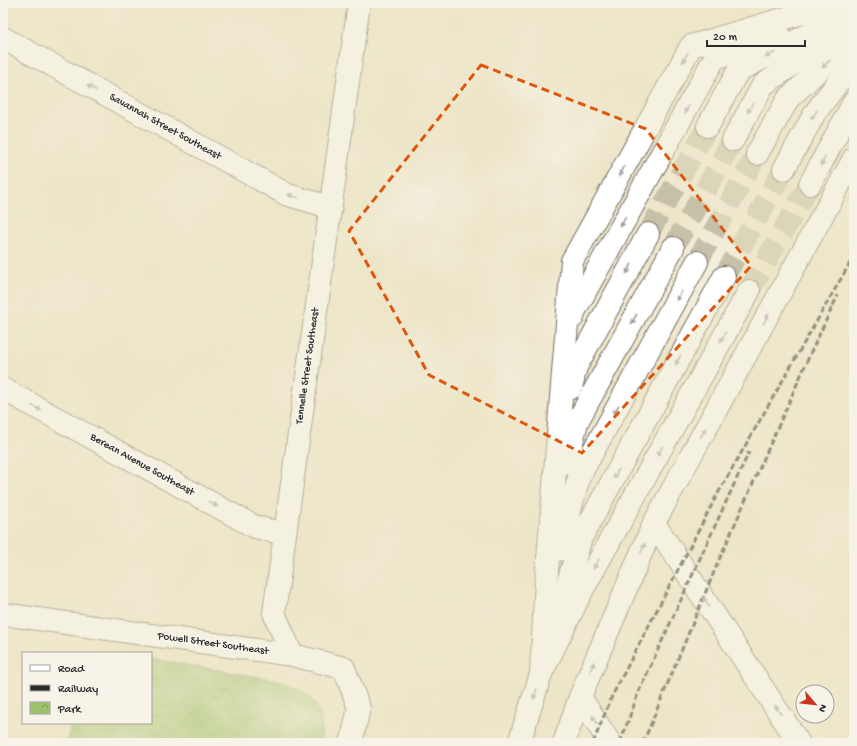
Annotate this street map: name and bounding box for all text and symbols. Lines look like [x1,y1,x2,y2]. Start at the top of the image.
scale bar [707,22,805,48]
text: 20 m [713,31,738,45]
one-way arrow [682,52,688,64]
one-way arrow [764,52,775,58]
one-way arrow [820,59,831,68]
one-way arrow [86,84,98,91]
street label: Savannah Street Southeast [107,91,224,163]
one-way arrow [747,102,754,114]
one-way arrow [683,103,690,114]
one-way arrow [811,109,818,121]
one-way arrow [819,155,826,167]
one-way arrow [619,166,625,177]
one-way arrow [286,193,298,199]
one-way arrow [620,216,627,228]
one-way arrow [626,263,633,274]
one-way arrow [675,290,682,302]
street label: Tennelle Street Southeast [294,305,322,426]
one-way arrow [630,313,637,325]
one-way arrow [762,313,769,324]
one-way arrow [720,331,727,343]
one-way arrow [675,354,682,366]
one-way arrow [31,404,43,411]
one-way arrow [613,404,619,416]
one-way arrow [700,427,707,438]
street label: Berean Avenue Southeast [87,431,197,499]
one-way arrow [656,445,663,457]
one-way arrow [613,468,619,480]
one-way arrow [207,500,219,507]
one-way arrow [640,542,646,553]
one-way arrow [593,558,600,570]
one-way arrow [702,597,710,607]
street label: Powell Street Southeast [156,630,271,658]
legend [22,652,152,724]
one-way arrow [589,662,595,673]
text: Road [58,663,85,677]
text: Railway [58,683,98,697]
north arrow [795,684,835,724]
one-way arrow [531,688,537,700]
text: N [815,702,829,714]
text: Park [57,703,83,717]
one-way arrow [774,705,782,716]
one-way arrow [591,714,598,726]

